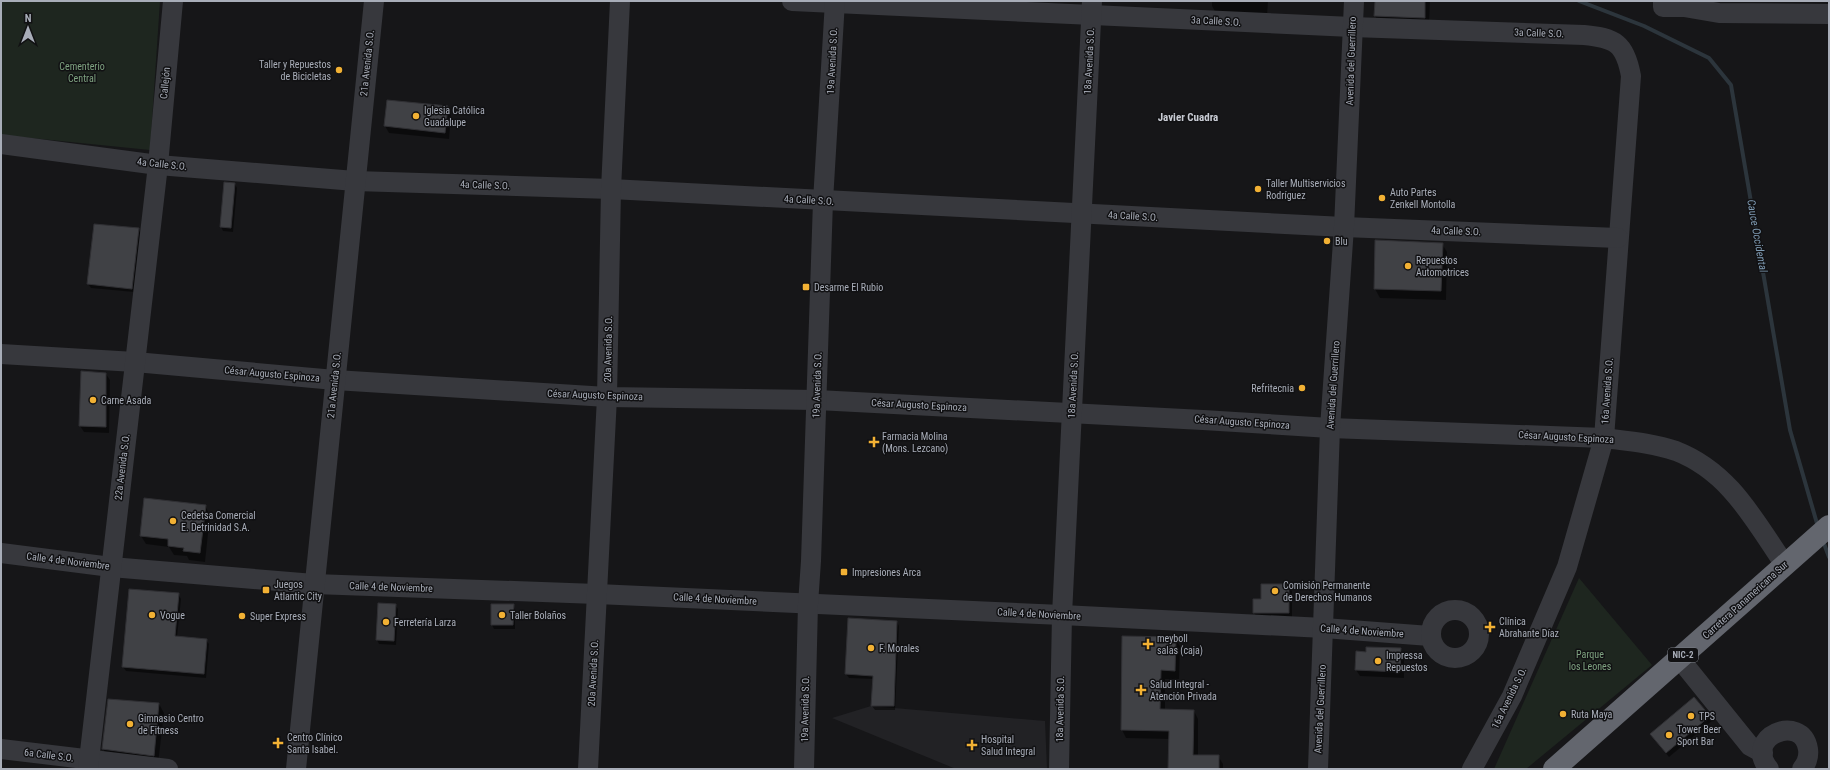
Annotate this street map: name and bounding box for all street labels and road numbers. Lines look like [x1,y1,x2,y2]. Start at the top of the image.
street label: 3a Calle S.O. [1191,14,1241,28]
street label: Avenida del Guerrillero [1344,16,1358,106]
street label: 19a Avenida S.O. [825,27,839,95]
street label: 18a Avenida S.O. [1082,27,1096,95]
street label: 3a Calle S.O. [1514,27,1564,39]
street label: 21a Avenida S.O. [358,29,376,97]
street label: Callejón [158,67,172,99]
street label: 4a Calle S.O. [137,156,187,172]
street label: 4a Calle S.O. [460,179,510,191]
street label: 4a Calle S.O. [784,193,834,207]
street label: 4a Calle S.O. [1108,209,1158,223]
street label: 4a Calle S.O. [1431,225,1481,237]
street label: 20a Avenida S.O. [602,316,614,382]
street label: Avenida del Guerrillero [1324,340,1342,430]
street label: 21a Avenida S.O. [325,351,343,419]
street label: 18a Avenida S.O. [1066,351,1080,419]
street label: 19a Avenida S.O. [810,352,824,418]
street label: 16a Avenida S.O. [1599,357,1615,425]
street label: César Augusto Espinoza [224,364,320,384]
street label: César Augusto Espinoza [547,388,643,402]
street label: César Augusto Espinoza [871,397,967,413]
street label: César Augusto Espinoza [1194,413,1290,431]
street label: César Augusto Espinoza [1518,429,1614,445]
street label: 22a Avenida S.O. [112,433,132,501]
street label: Calle 4 de Noviembre [26,550,111,572]
street label: Carretera Panamericana Sur [1700,559,1790,641]
street label: Calle 4 de Noviembre [349,580,433,594]
street label: Calle 4 de Noviembre [673,591,757,607]
street label: Calle 4 de Noviembre [997,606,1081,622]
street label: Calle 4 de Noviembre [1320,623,1404,639]
street label: 20a Avenida S.O. [586,639,600,707]
road number: NIC-2 [1668,648,1698,662]
street label: Avenida del Guerrillero [1312,664,1328,754]
street label: 16a Avenida S.O. [1489,666,1529,730]
street label: 19a Avenida S.O. [799,676,811,742]
street label: 18a Avenida S.O. [1054,676,1066,742]
street label: 6a Calle S.O. [24,746,74,764]

